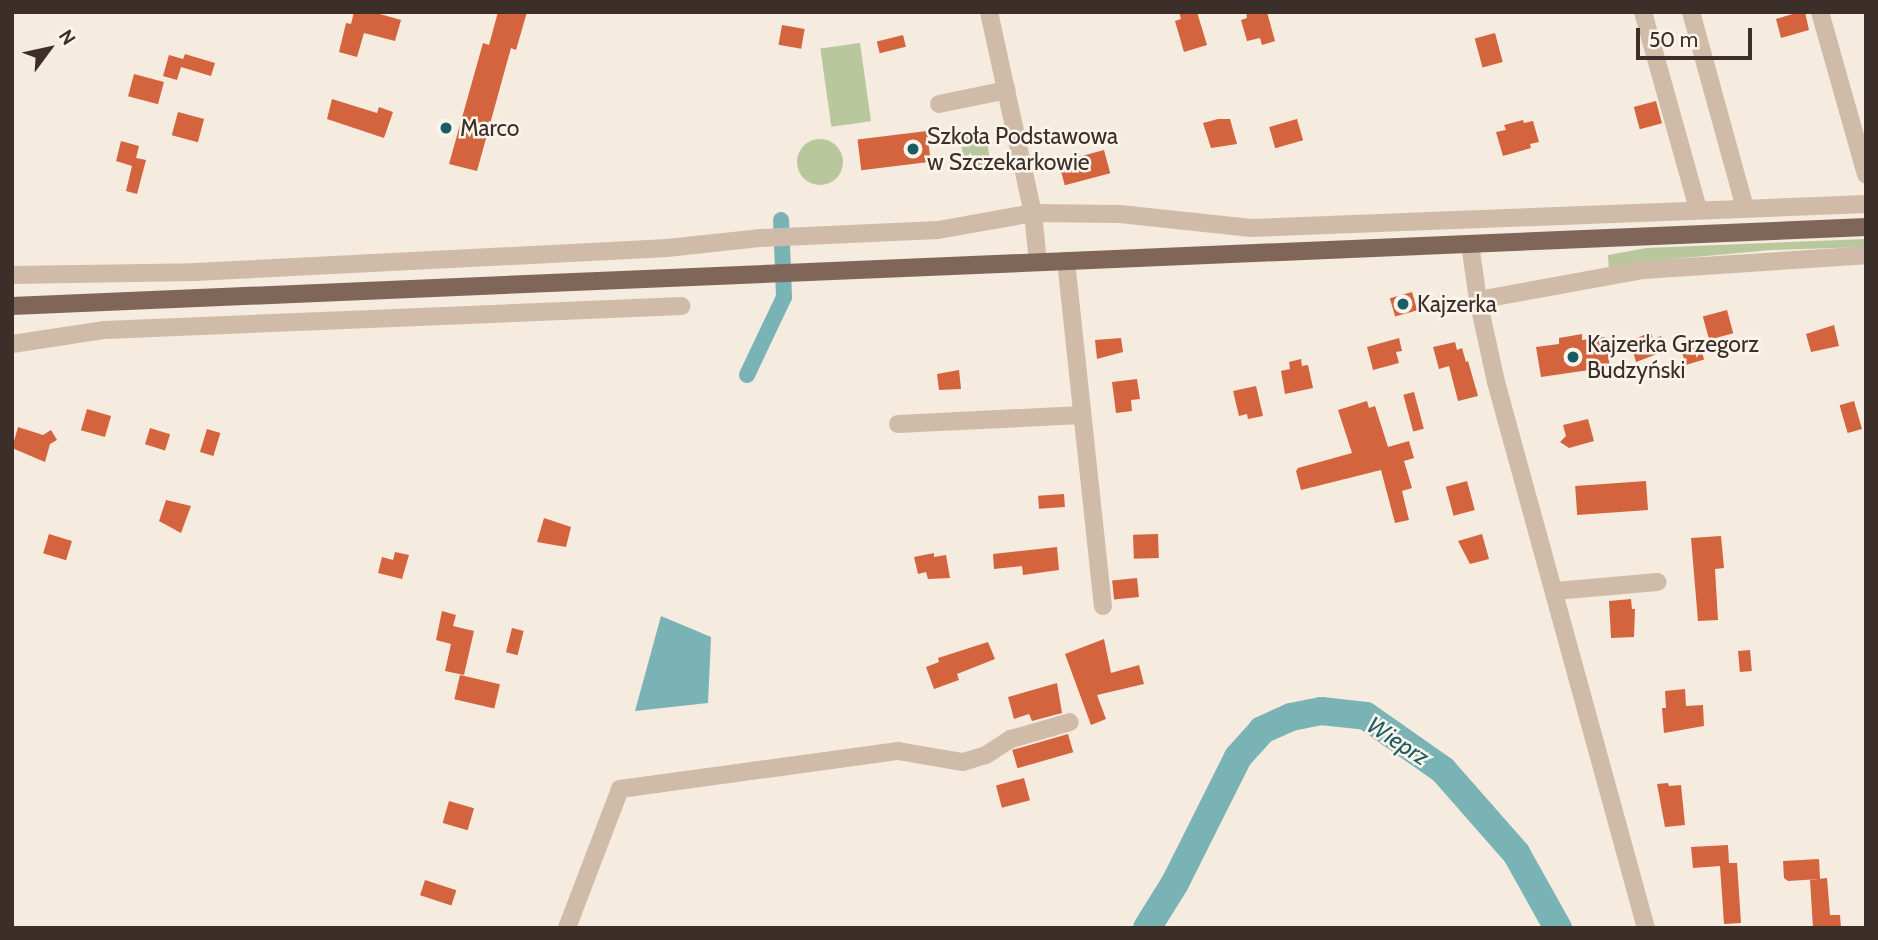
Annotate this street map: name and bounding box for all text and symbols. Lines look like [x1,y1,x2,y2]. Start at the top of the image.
north arrow [14,14,84,84]
scale bar [1640,14,1756,58]
text: N [54,25,80,49]
text: 50 m [1649,27,1698,52]
place label: Marco [460,114,519,142]
marker: Marco [438,120,454,136]
place label: Szkoła Podstawowa w Szczekarkowie [927,122,1118,176]
marker: Szkoła Podstawowa w Szczekarkowie [905,141,921,157]
place label: Kajzerka [1417,290,1497,318]
marker: Kajzerka [1395,296,1411,312]
place label: Kajzerka Grzegorz Budzyński [1587,330,1759,384]
marker: Kajzerka Grzegorz Budzyński [1565,349,1581,365]
water label: Wieprz [1362,710,1434,772]

